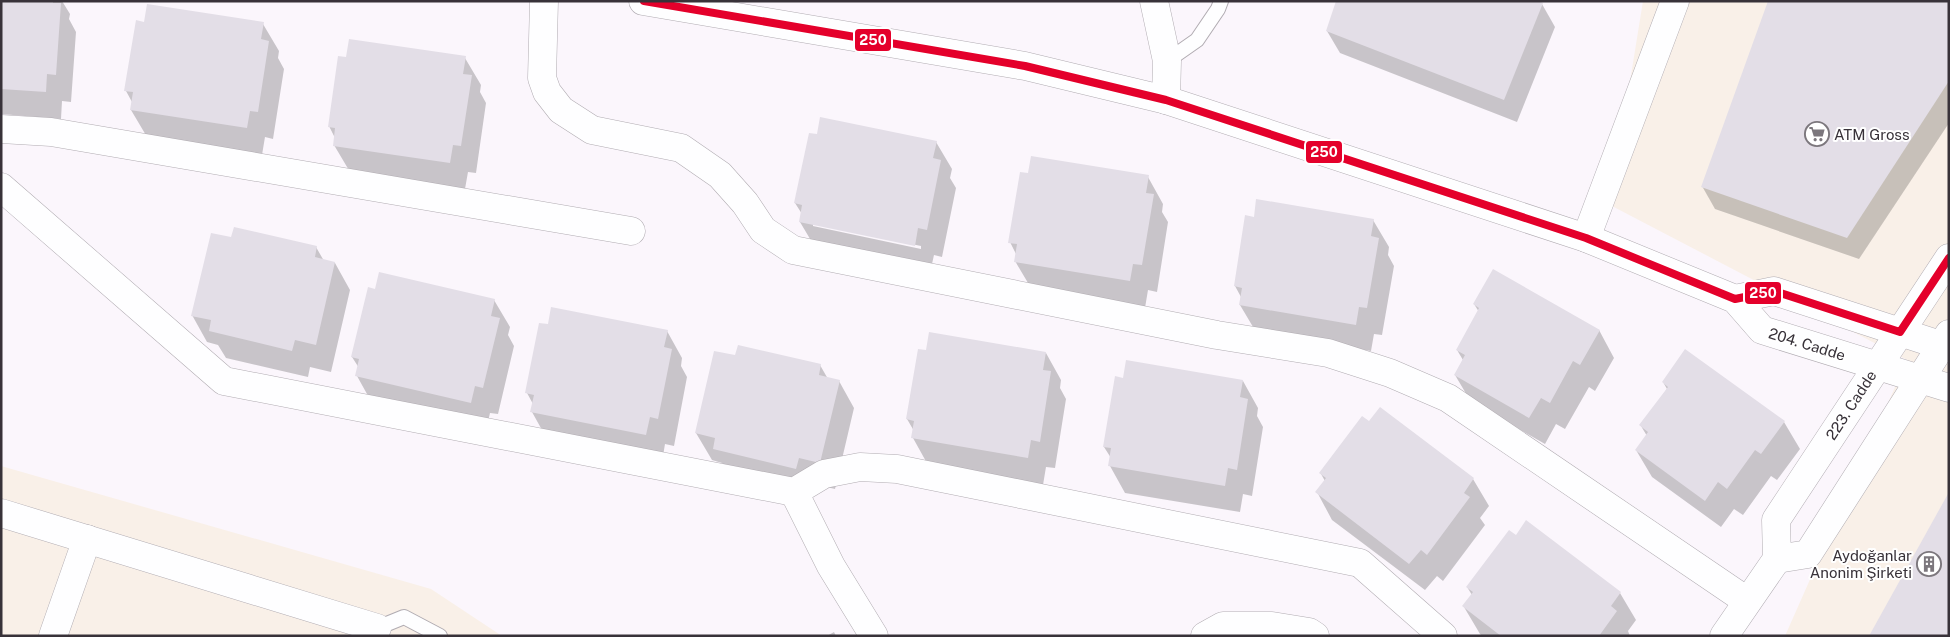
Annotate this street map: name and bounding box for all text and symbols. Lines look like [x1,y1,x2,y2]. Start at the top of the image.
line badge: 250 [854,28,892,52]
text: 250 [859,32,887,48]
supermarket icon: ATM Gross [1804,121,1830,147]
place label: ATM Gross [1834,126,1909,143]
line badge: 250 [1305,140,1343,164]
text: 250 [1310,144,1338,160]
line badge: 250 [1744,281,1782,305]
text: 250 [1749,285,1777,301]
street label: 204. Cadde [1767,324,1847,364]
street label: 223. Cadde [1822,367,1880,443]
place label: Aydoğanlar Anonim Şirketi [1810,547,1912,581]
building icon: Aydoğanlar Anonim Şirketi [1916,551,1942,577]

